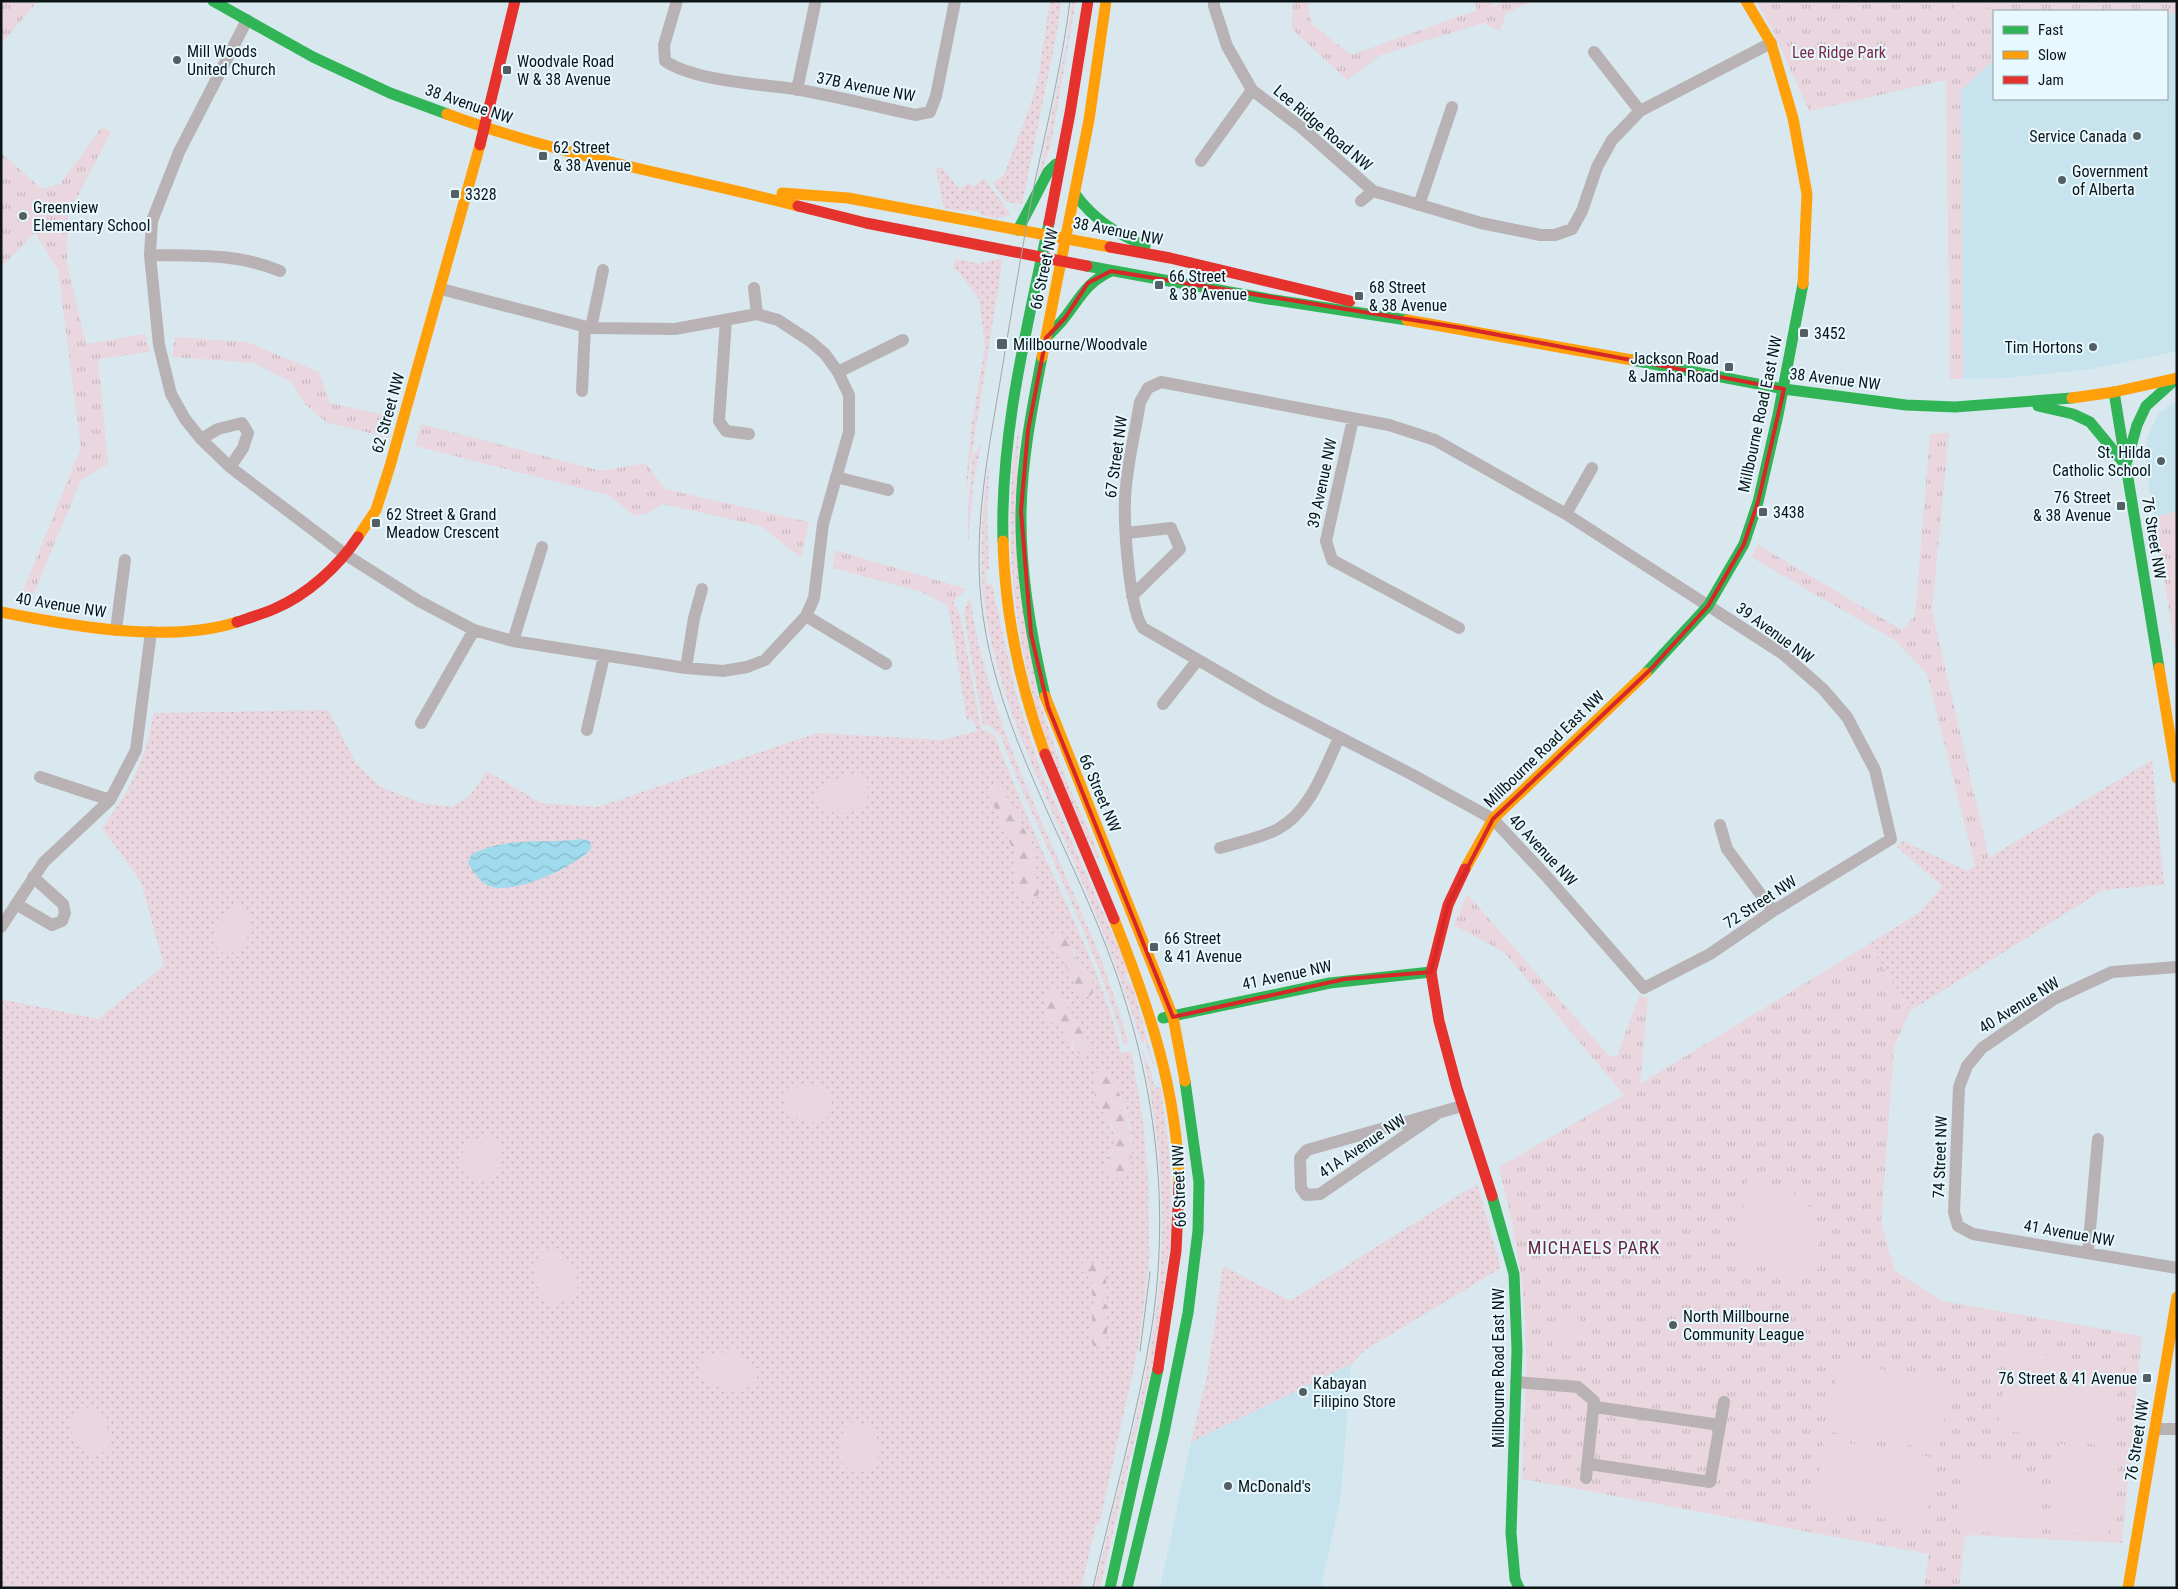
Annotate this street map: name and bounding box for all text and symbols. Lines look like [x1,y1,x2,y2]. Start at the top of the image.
legend [1993,10,2168,100]
text: Fast [2038,21,2063,39]
place label: Mill Woods United Church [187,42,276,79]
park label: Lee Ridge Park [1792,43,1887,62]
text: Slow [2038,46,2067,64]
place label: Woodvale Road W & 38 Avenue [517,52,614,89]
marker: Mill Woods United Church [171,54,183,66]
marker: Woodvale Road W & 38 Avenue [501,64,513,76]
street label: 37B Avenue NW [815,68,917,106]
text: Jam [2038,71,2064,89]
street label: 38 Avenue NW [423,80,515,128]
street label: Lee Ridge Road NW [1270,81,1376,175]
place label: Service Canada [2029,127,2127,146]
marker: Service Canada [2131,130,2143,142]
place label: 62 Street & 38 Avenue [553,138,631,175]
marker: 62 Street & 38 Avenue [537,150,549,162]
place label: Government of Alberta [2072,162,2149,199]
marker: Government of Alberta [2056,174,2068,186]
place label: 3328 [465,185,497,204]
marker: 3328 [449,188,461,200]
place label: Greenview Elementary School [33,198,150,235]
marker: Greenview Elementary School [17,210,29,222]
street label: 38 Avenue NW [1071,213,1165,249]
street label: 66 Street NW [1026,227,1062,311]
place label: 66 Street & 38 Avenue [1169,267,1247,304]
place label: 68 Street & 38 Avenue [1369,278,1447,315]
marker: 66 Street & 38 Avenue [1153,279,1165,291]
marker: 68 Street & 38 Avenue [1353,290,1365,302]
place label: 3452 [1814,324,1846,343]
marker: 3452 [1798,327,1810,339]
street label: Millbourne Road East NW [1734,334,1786,494]
place label: Millbourne/Woodvale [1013,335,1147,354]
marker: Millbourne/Woodvale [995,337,1009,351]
place label: Tim Hortons [2004,338,2083,357]
marker: Tim Hortons [2087,341,2099,353]
place label: Jackson Road & Jamha Road [1628,349,1719,386]
marker: Jackson Road & Jamha Road [1723,361,1735,373]
street label: 38 Avenue NW [1789,364,1881,394]
street label: 62 Street NW [367,371,409,455]
street label: 67 Street NW [1101,415,1131,499]
street label: 39 Avenue NW [1303,436,1341,530]
place label: St. Hilda Catholic School [2052,443,2151,480]
marker: St. Hilda Catholic School [2155,455,2167,467]
place label: 76 Street & 38 Avenue [2033,488,2111,525]
street label: 76 Street NW [2138,496,2170,580]
marker: 76 Street & 38 Avenue [2115,500,2127,512]
place label: 3438 [1773,503,1805,522]
place label: 62 Street & Grand Meadow Crescent [386,505,500,542]
marker: 3438 [1757,506,1769,518]
marker: 62 Street & Grand Meadow Crescent [370,517,382,529]
street label: 40 Avenue NW [14,588,108,622]
street label: 39 Avenue NW [1732,598,1818,668]
street label: Millbourne Road East NW [1480,687,1608,811]
street label: 66 Street NW [1075,751,1125,835]
street label: 40 Avenue NW [1505,810,1581,890]
street label: 72 Street NW [1720,872,1800,932]
place label: 66 Street & 41 Avenue [1164,929,1242,966]
marker: 66 Street & 41 Avenue [1148,941,1160,953]
street label: 41 Avenue NW [1240,956,1334,994]
street label: 40 Avenue NW [1975,973,2063,1037]
street label: 41A Avenue NW [1315,1110,1409,1182]
street label: 74 Street NW [1929,1115,1951,1199]
street label: 66 Street NW [1168,1144,1190,1228]
street label: 41 Avenue NW [2022,1216,2116,1250]
district label: MICHAELS PARK [1528,1237,1660,1258]
street label: Millbourne Road East NW [1489,1288,1508,1448]
place label: North Millbourne Community League [1683,1307,1804,1344]
marker: North Millbourne Community League [1667,1319,1679,1331]
place label: 76 Street & 41 Avenue [1998,1369,2137,1388]
marker: 76 Street & 41 Avenue [2141,1372,2153,1384]
place label: Kabayan Filipino Store [1313,1374,1396,1411]
marker: Kabayan Filipino Store [1297,1386,1309,1398]
street label: 76 Street NW [2121,1398,2153,1482]
place label: McDonald's [1238,1477,1311,1496]
marker: McDonald's [1222,1480,1234,1492]

